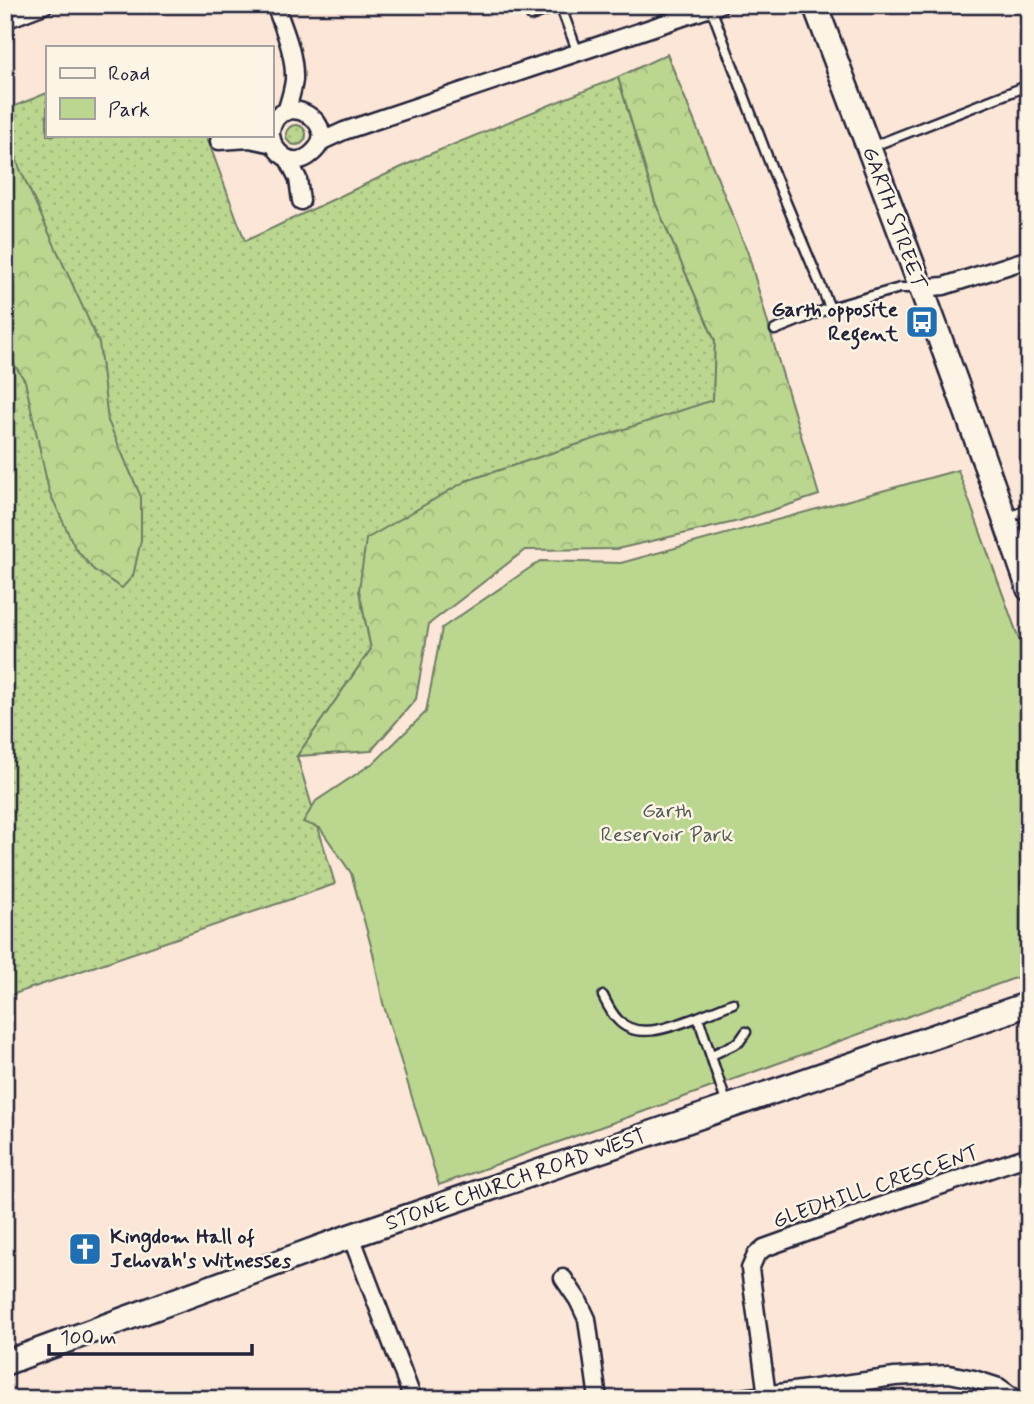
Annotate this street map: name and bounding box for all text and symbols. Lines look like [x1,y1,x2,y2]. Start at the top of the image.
legend [46,46,273,136]
text: Road [108,60,150,88]
text: Park [108,96,150,124]
street label: GARTH STREET [855,143,933,294]
place label: Garth opposite Regent [772,296,899,350]
bus stop icon: Garth opposite Regent [903,303,941,341]
park label: Garth Reservoir Park [601,797,734,849]
street label: STONE CHURCH ROAD WEST [382,1122,650,1238]
street label: GLEDHILL CRESCENT [769,1139,983,1235]
place label: Kingdom Hall of Jehovah's Witnesses [110,1223,292,1275]
church icon: Kingdom Hall of Jehovah's Witnesses [66,1230,104,1268]
scale bar [49,1313,252,1357]
text: 100 m [60,1324,116,1352]

